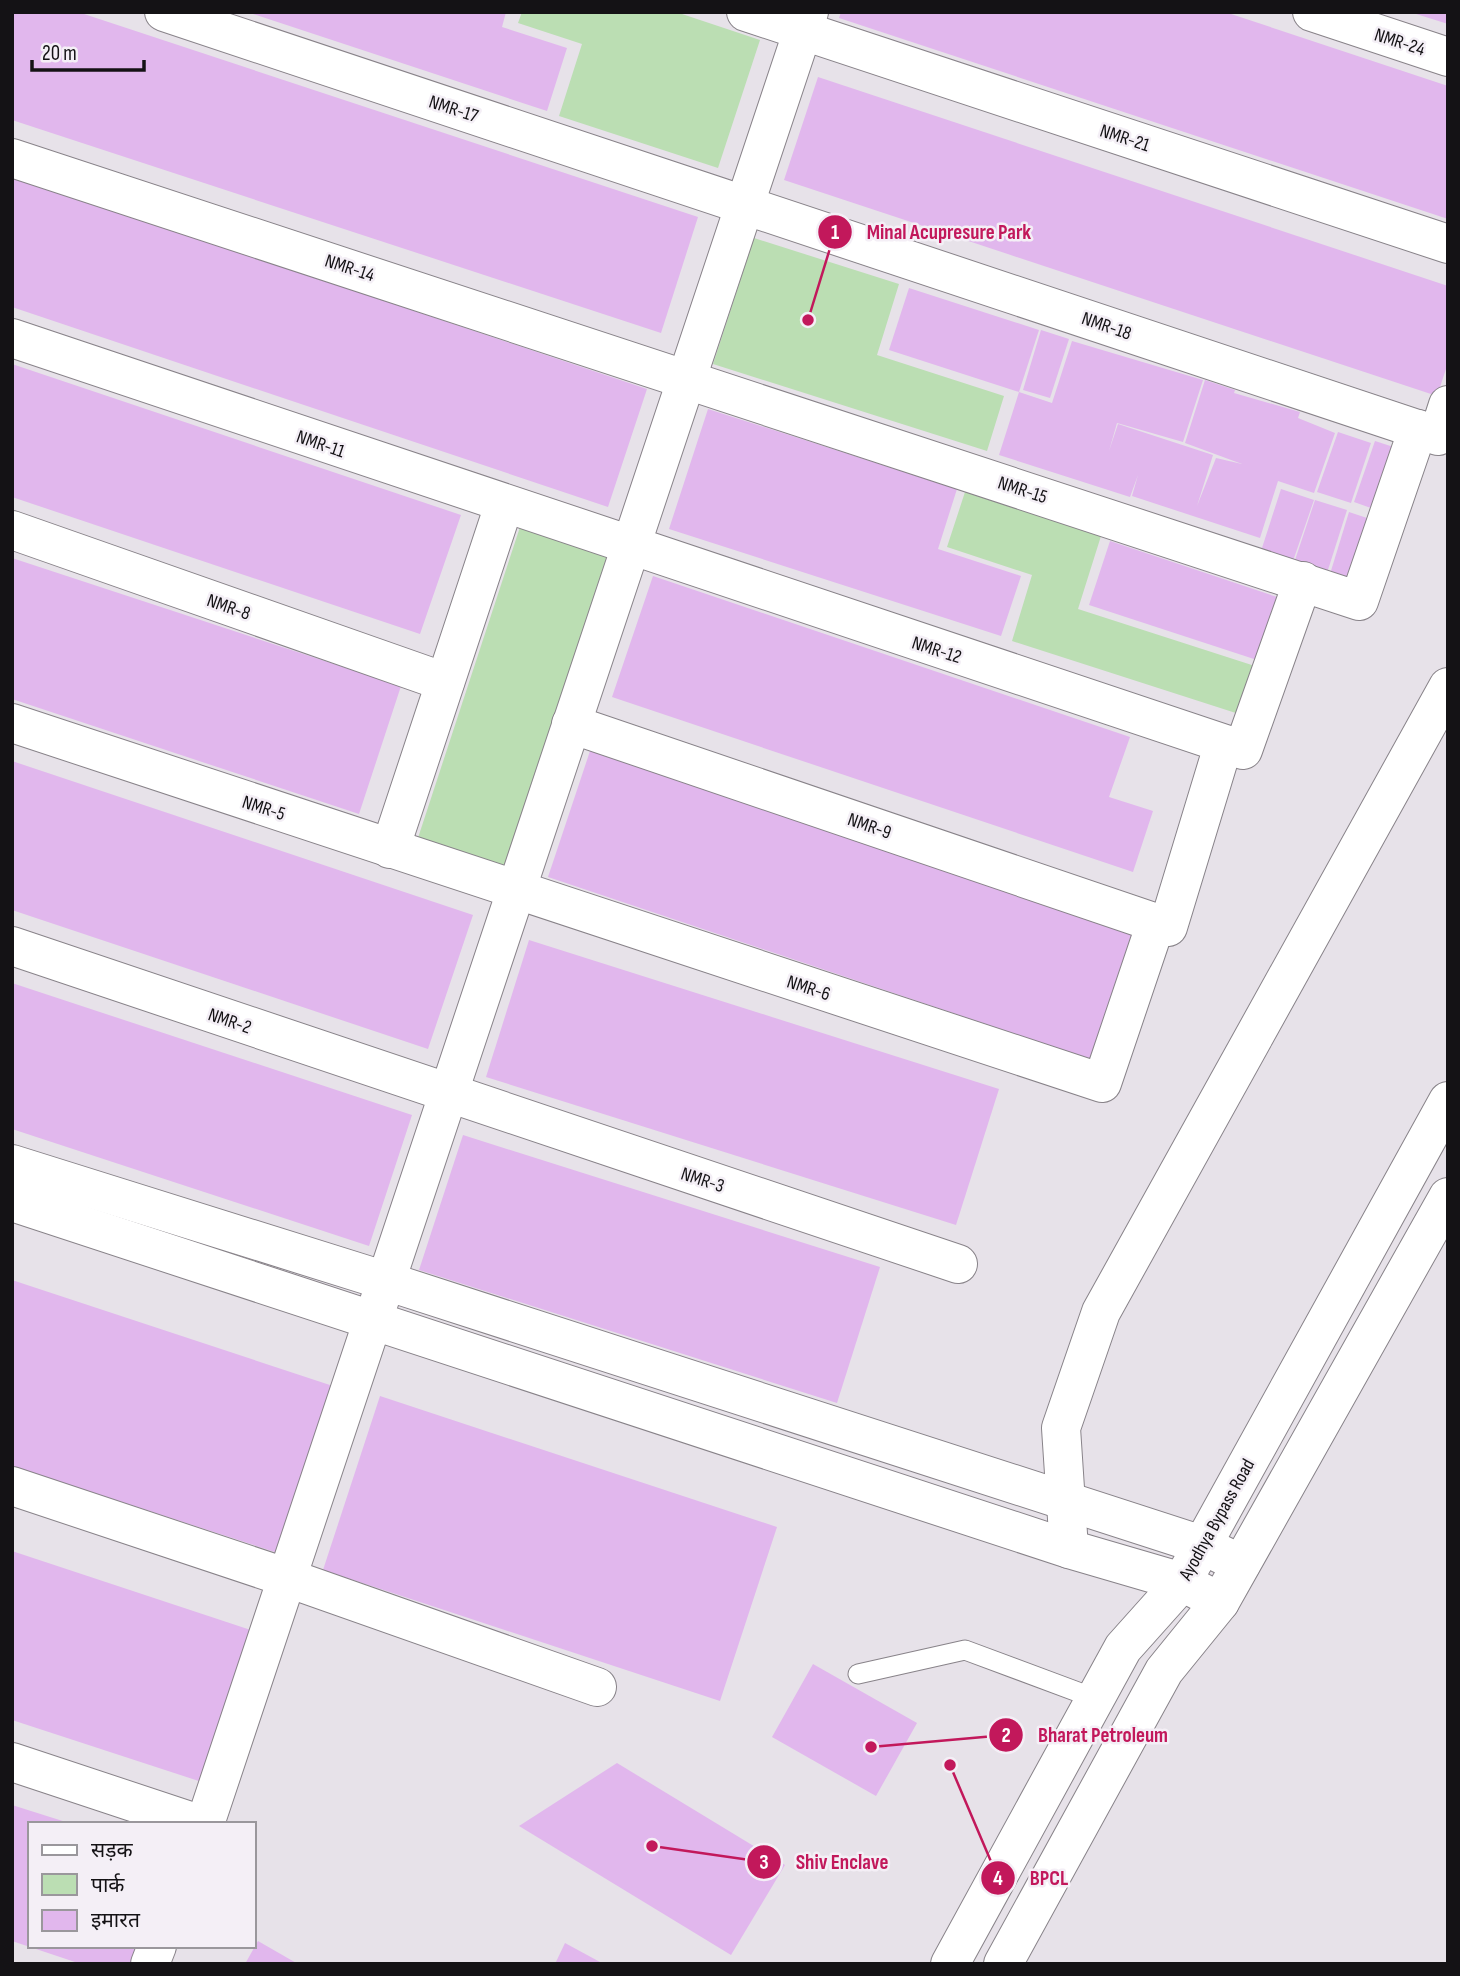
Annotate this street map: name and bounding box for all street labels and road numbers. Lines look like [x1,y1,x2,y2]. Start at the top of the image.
street label: NMR-24 [1371,23,1428,61]
street label: NMR-17 [426,91,481,128]
street label: NMR-21 [1097,120,1153,157]
street label: NMR-14 [322,250,377,287]
street label: NMR-18 [1079,307,1134,346]
street label: NMR-11 [293,425,348,463]
street label: NMR-15 [995,472,1050,509]
street label: NMR-8 [204,589,253,626]
street label: NMR-12 [909,632,964,669]
street label: NMR-5 [239,791,288,826]
street label: NMR-9 [845,808,894,845]
street label: NMR-6 [784,971,833,1006]
street label: NMR-2 [205,1003,254,1039]
street label: NMR-3 [678,1163,727,1198]
street label: Ayodhya Bypass Road [1174,1455,1260,1585]

